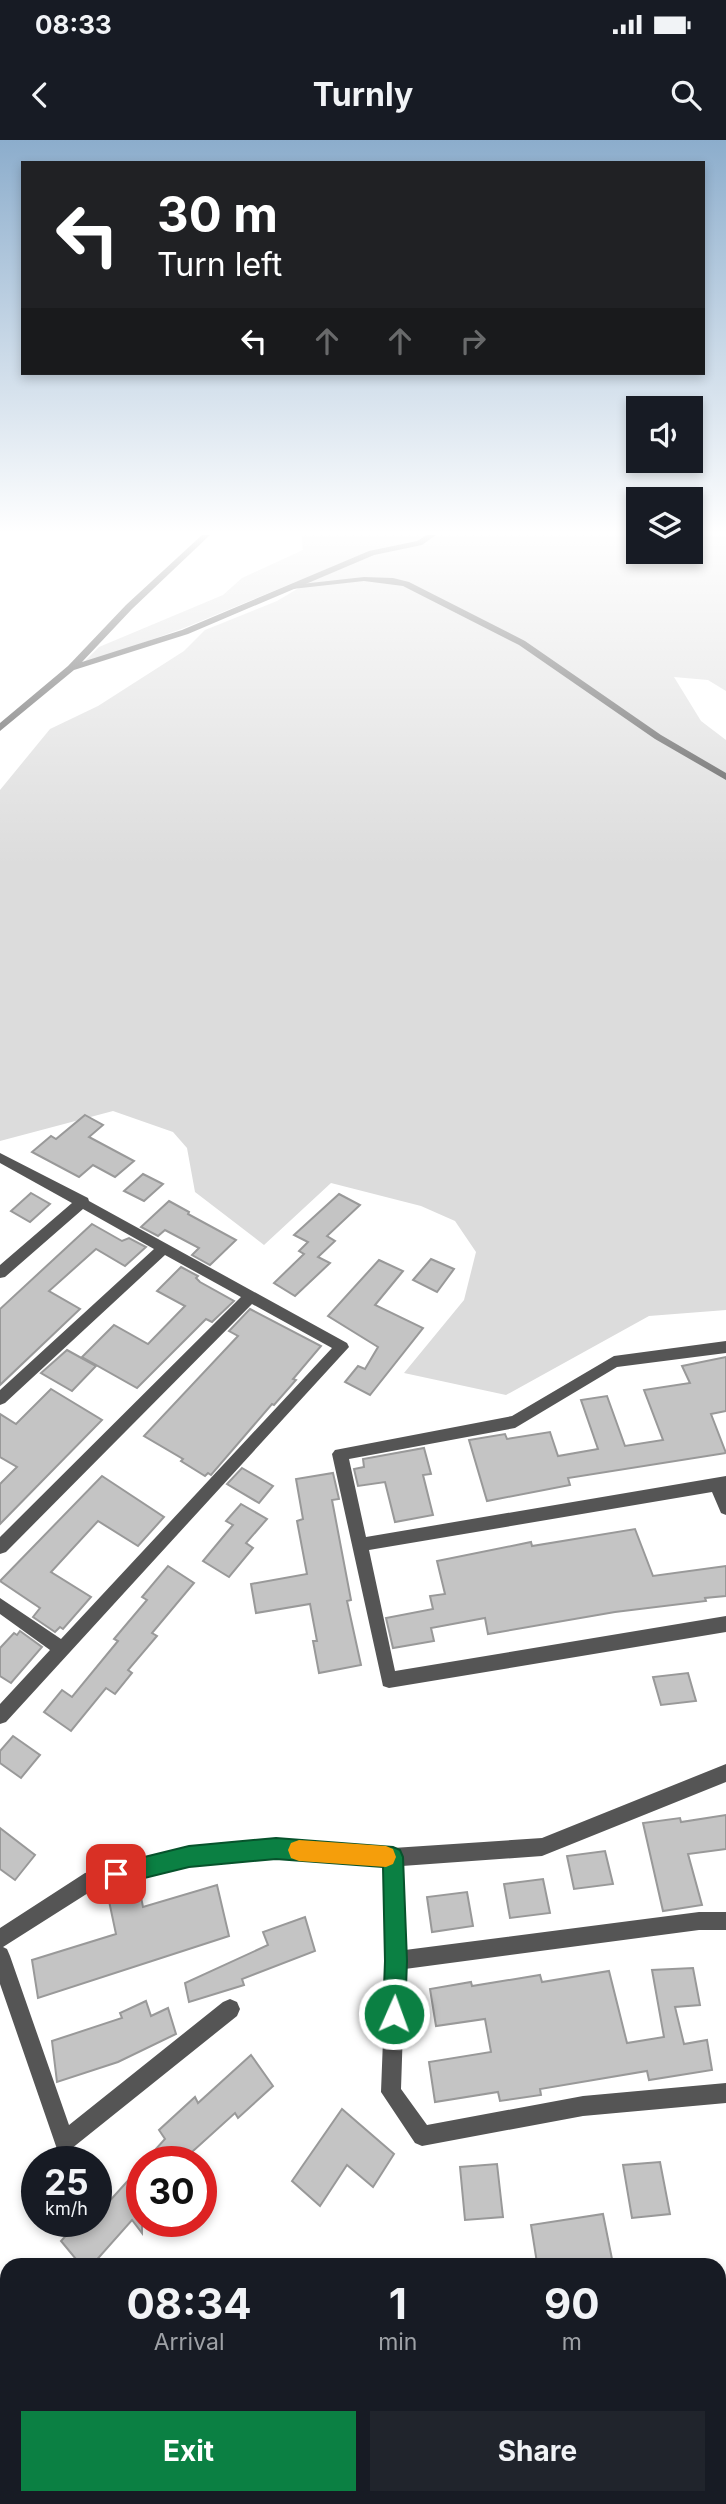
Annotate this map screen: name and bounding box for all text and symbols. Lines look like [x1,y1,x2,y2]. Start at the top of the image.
text: 08:33 [35,9,112,40]
text: Turnly [313,75,413,114]
icon: back [21,76,59,114]
icon: search [667,76,705,114]
text: 30 m [157,185,278,244]
icon: left [42,189,133,280]
text: Turn left [157,245,282,284]
icon: left [235,322,273,360]
icon: ahead [308,322,346,360]
icon: ahead [381,322,419,360]
icon: right [454,322,492,360]
map controls [626,396,703,564]
button: sound [626,396,703,473]
button: layers [626,487,703,564]
pin [86,1844,146,1904]
icon: arrive [97,1855,135,1893]
position arrow [357,1977,431,2051]
speed limit sign: 30 [126,2146,217,2237]
text: 25 [44,2161,89,2203]
text: km/h [45,2198,88,2219]
text: 08:34 [126,2278,252,2329]
text: 1 [389,2278,407,2329]
text: 90 [544,2278,600,2329]
text: Arrival [154,2328,224,2356]
text: min [378,2328,417,2356]
text: m [562,2328,582,2356]
button: Exit [21,2411,356,2491]
button: Share [370,2411,705,2491]

